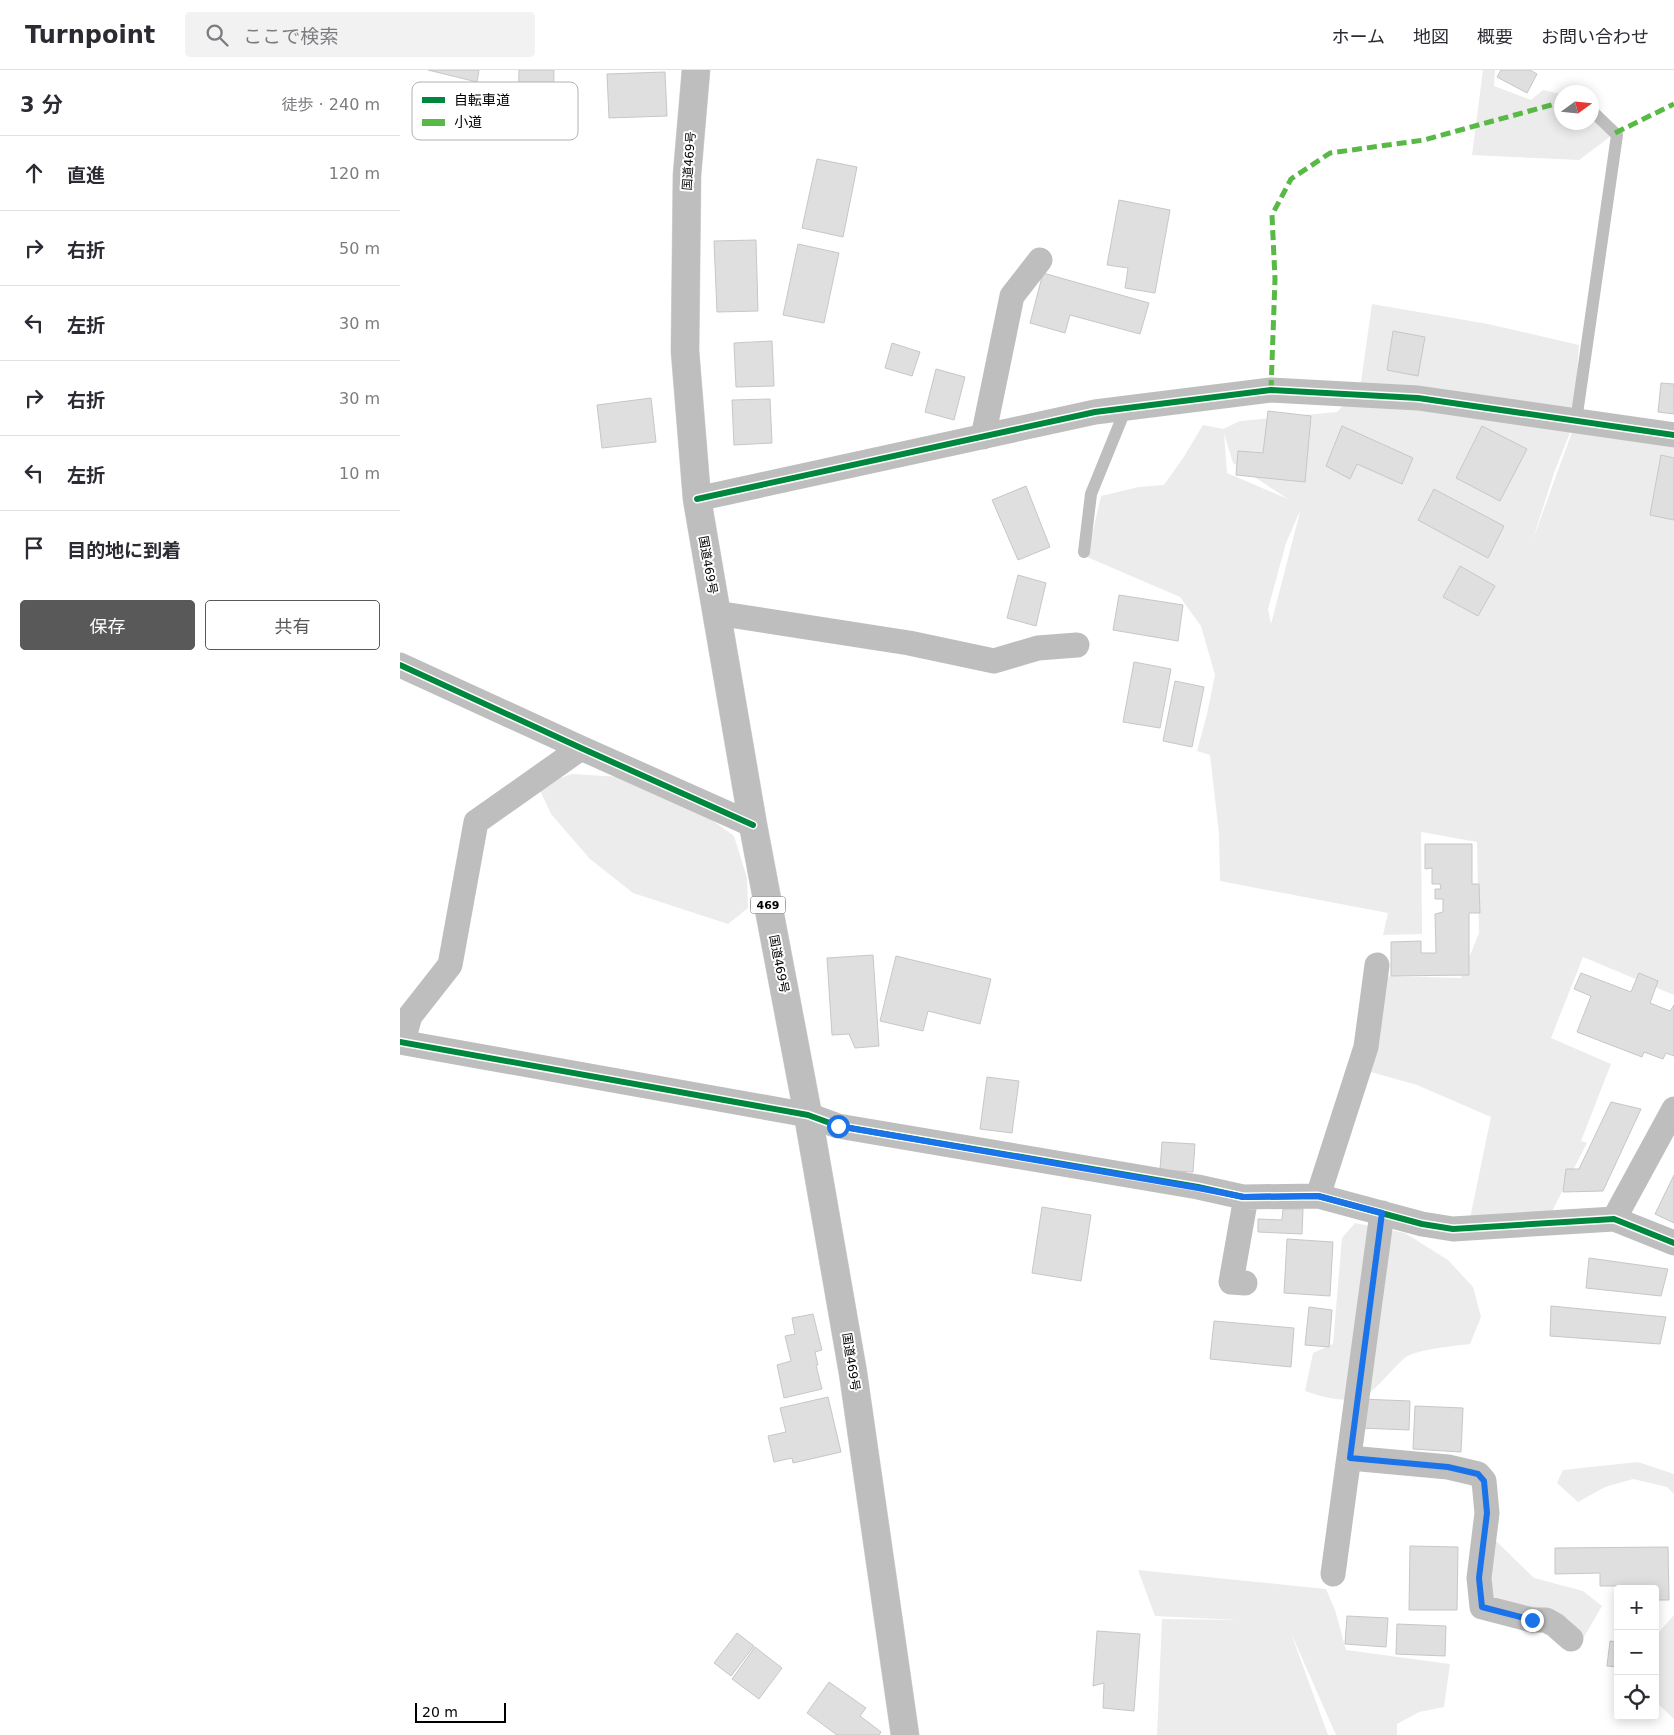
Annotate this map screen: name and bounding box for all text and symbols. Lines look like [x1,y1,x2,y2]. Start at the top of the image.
search box [185,12,535,57]
text: Turnpoint [25,21,155,49]
icon: search [203,21,231,49]
text: ここで検索 [243,25,338,47]
text: ホーム [1332,26,1385,47]
text: 地図 [1413,26,1449,47]
text: 概要 [1477,26,1513,47]
text: お問い合わせ [1541,26,1649,47]
legend [412,82,578,140]
north arrow [1554,85,1599,130]
text: 自転車道 [454,92,510,108]
text: 3 分 [20,93,63,117]
text: 徒歩 · 240 m [282,95,380,114]
text: 小道 [454,114,482,130]
street label: 国道469号 [680,131,698,191]
icon: ahead [20,159,48,187]
text: 直進 [67,164,105,186]
text: 120 m [329,164,380,183]
icon: right [20,234,48,262]
text: 右折 [67,239,105,261]
text: 50 m [339,239,380,258]
icon: left [20,309,48,337]
text: 左折 [67,314,105,336]
text: 30 m [339,314,380,333]
icon: right [20,384,48,412]
text: 右折 [67,389,105,411]
text: 30 m [339,389,380,408]
icon: left [20,459,48,487]
text: 左折 [67,464,105,486]
text: 10 m [339,464,380,483]
icon: arrive [20,534,48,562]
street label: 国道469号 [696,535,720,595]
text: 目的地に到着 [67,539,181,561]
button: 保存 [20,600,195,650]
button: 共有 [205,600,380,650]
road number: 469 [750,896,786,914]
street label: 国道469号 [767,934,791,994]
route start [827,1115,850,1138]
street label: 国道469号 [839,1332,863,1392]
map controls [1614,1585,1659,1720]
button: + [1614,1585,1659,1630]
route end [1521,1609,1544,1632]
button: − [1614,1630,1659,1675]
button: locate [1614,1675,1659,1720]
scale bar [415,1700,506,1723]
text: 20 m [422,1704,458,1720]

